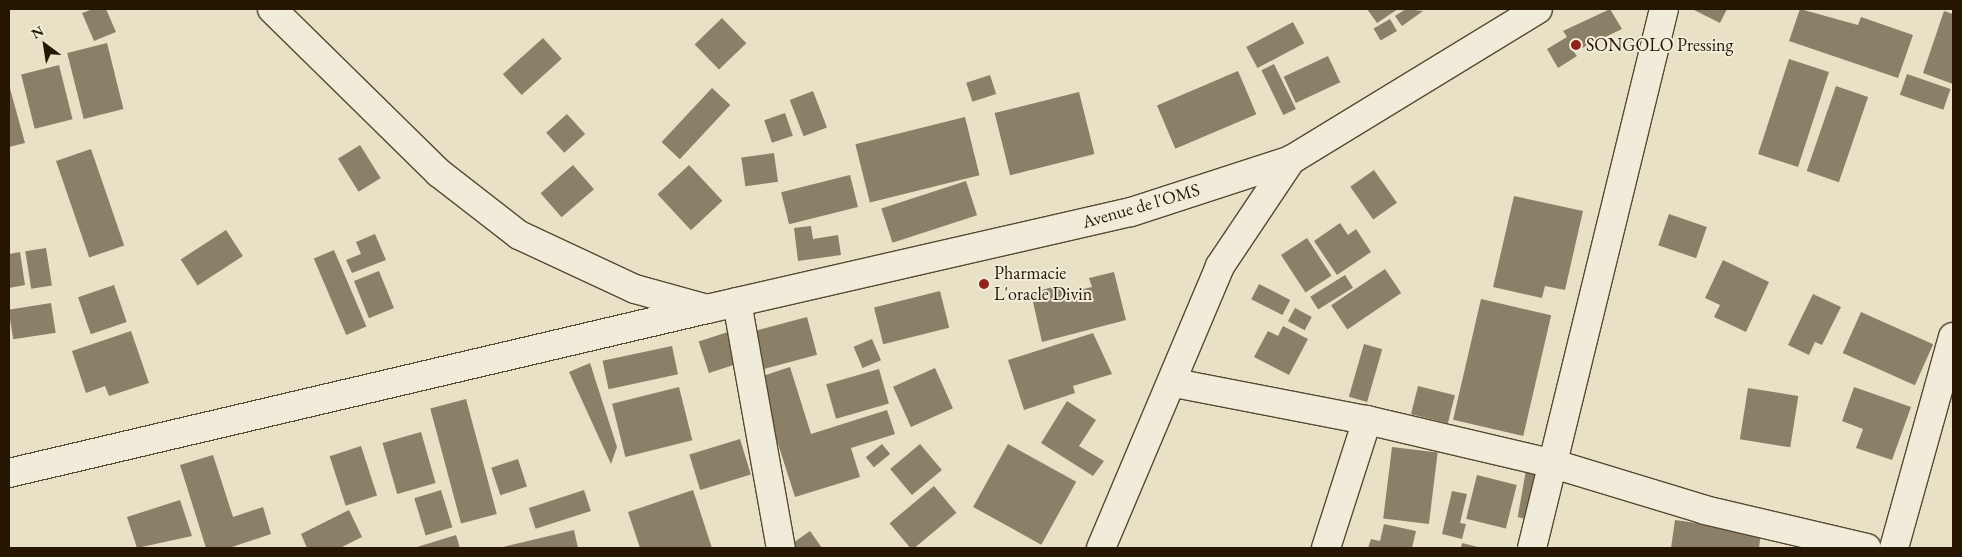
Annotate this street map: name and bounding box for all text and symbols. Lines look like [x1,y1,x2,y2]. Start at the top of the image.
north arrow [20,20,70,70]
text: N [28,22,47,43]
place label: SONGOLO Pressing [1586,34,1733,56]
marker: SONGOLO Pressing [1570,39,1582,51]
street label: Avenue de l'OMS [1080,179,1202,233]
place label: Pharmacie L'oracle Divin [994,263,1092,306]
marker: Pharmacie L'oracle Divin [978,278,990,290]

